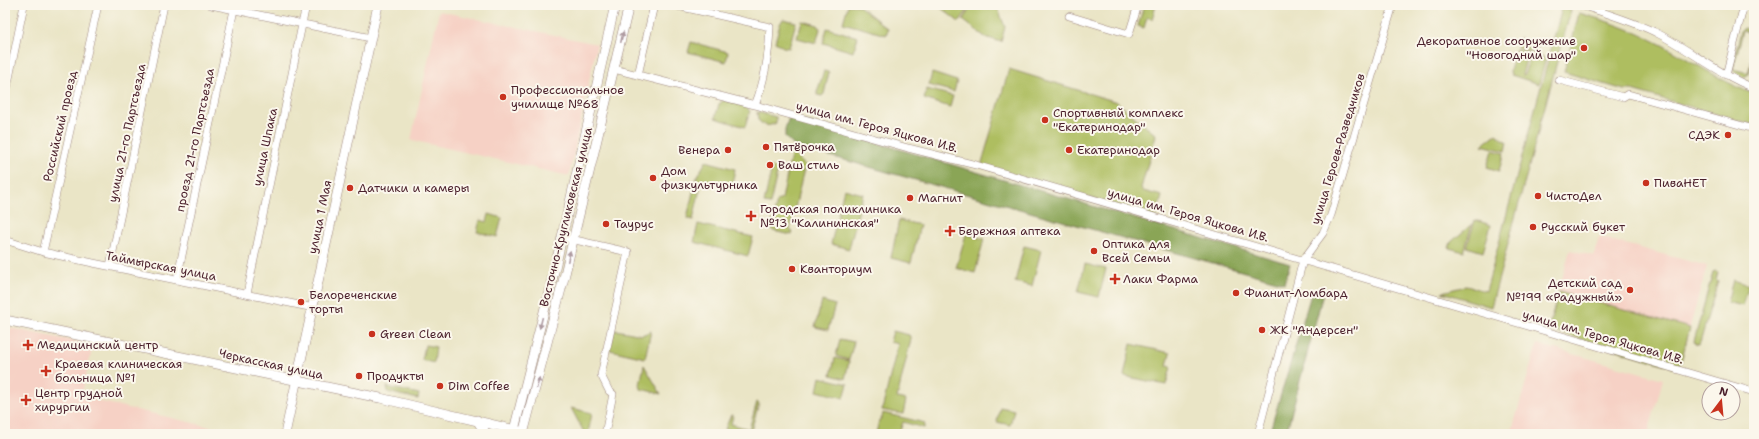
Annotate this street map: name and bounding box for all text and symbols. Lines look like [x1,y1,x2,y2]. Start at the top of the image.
one-way arrow [619,31,625,43]
place label: Декоративное сооружение "Новогодний шар" [1417,33,1576,63]
marker: Декоративное сооружение "Новогодний шар" [1579,43,1589,53]
street label: улица 21-го Партсъезда [104,62,150,204]
street label: проезд 21-го Партсъезда [172,66,218,213]
street label: Российский проезд [39,68,81,183]
street label: улица Героев-Разведчиков [1307,71,1369,227]
place label: Профессиональное училище №68 [511,82,624,112]
marker: Профессиональное училище №68 [498,92,508,102]
street label: улица им. Героя Яцкова И.В. [794,98,960,156]
place label: Спортивный комплекс "Екатеринодар" [1053,105,1184,135]
street label: улица Шпака [249,106,281,188]
marker: Спортивный комплекс "Екатеринодар" [1040,115,1050,125]
street label: Восточно-Кругликовская улица [536,125,596,309]
place label: СДЭК [1688,127,1720,143]
marker: СДЭК [1723,130,1733,140]
place label: Пятёрочка [774,139,835,155]
place label: Венера [678,142,721,158]
marker: Пятёрочка [761,142,771,152]
place label: Екатеринодар [1077,142,1160,158]
marker: Венера [723,145,733,155]
marker: Екатеринодар [1064,145,1074,155]
place label: Ваш стиль [778,157,839,173]
marker: Ваш стиль [765,160,775,170]
place label: Дом физкультурника [661,163,758,193]
marker: Дом физкультурника [648,173,658,183]
place label: ПиваНЕТ [1654,175,1707,191]
marker: ПиваНЕТ [1641,178,1651,188]
street label: улица 1 Мая [304,179,336,255]
place label: Датчики и камеры [358,180,470,196]
marker: Датчики и камеры [345,183,355,193]
street label: улица им. Героя Яцкова И.В. [1106,184,1270,246]
place label: ЧистоДел [1546,188,1602,204]
place label: Магнит [918,190,964,206]
marker: ЧистоДел [1533,191,1543,201]
marker: Магнит [905,193,915,203]
place label: Городская поликлиника №13 "Калининская" [760,201,902,231]
marker: Городская поликлиника №13 "Калининская" [745,210,757,222]
place label: Таурус [614,216,654,232]
marker: Таурус [601,219,611,229]
place label: Русский букет [1541,219,1626,235]
marker: Русский букет [1528,222,1538,232]
place label: Бережная аптека [958,223,1061,239]
marker: Бережная аптека [945,226,955,236]
place label: Оптика для Всей Семьи [1102,236,1171,266]
marker: Оптика для Всей Семьи [1089,246,1099,256]
street label: Таймырская улица [104,247,218,285]
one-way arrow [567,250,573,263]
place label: Кванториум [800,261,872,277]
marker: Кванториум [787,264,797,274]
place label: Лаки Фарма [1123,271,1199,287]
marker: Лаки Фарма [1110,274,1120,284]
place label: Детский сад №199 «Радужный» [1506,275,1622,305]
place label: Фианит-Ломбард [1244,285,1348,301]
marker: Детский сад №199 «Радужный» [1625,285,1635,295]
place label: Белореченские торты [309,287,398,317]
marker: Фианит-Ломбард [1231,288,1241,298]
marker: Белореченские торты [296,297,306,307]
street label: улица им. Героя Яцкова И.В. [1521,306,1685,368]
one-way arrow [538,317,544,329]
place label: ЖК "Андерсен" [1270,322,1358,338]
marker: ЖК "Андерсен" [1257,325,1267,335]
place label: Green Clean [380,326,451,342]
marker: Green Clean [367,329,377,339]
place label: Медицинский центр [37,337,159,353]
marker: Медицинский центр [22,339,34,351]
street label: Черкасская улица [217,345,325,383]
place label: Краевая клиническая больница №1 [55,356,182,386]
marker: Краевая клиническая больница №1 [40,365,52,377]
place label: Продукты [367,368,424,384]
marker: Продукты [354,371,364,381]
one-way arrow [535,376,541,389]
place label: Dim Coffee [448,378,510,394]
marker: Dim Coffee [435,381,445,391]
north arrow [1701,381,1741,421]
text: N [1717,383,1730,400]
place label: Центр грудной хирургии [35,385,123,415]
marker: Центр грудной хирургии [20,394,32,406]

